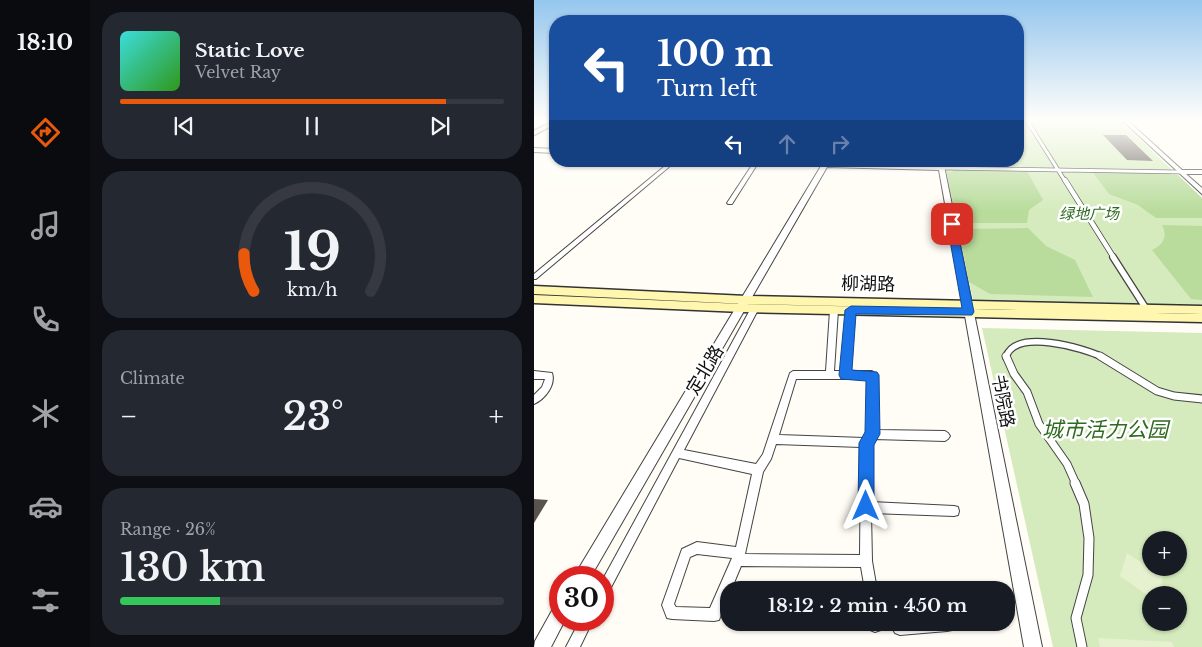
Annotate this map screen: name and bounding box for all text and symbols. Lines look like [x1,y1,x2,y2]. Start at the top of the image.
text: 18:10 [17,29,73,56]
text: 100 m [657,32,773,75]
icon: left [574,35,639,100]
text: Static Love [195,39,305,62]
text: Velvet Ray [195,62,281,82]
text: Turn left [657,75,757,102]
icon: previous [170,112,198,140]
icon: pause [298,112,326,140]
icon: next [426,112,454,140]
icon: directions [28,115,63,150]
icon: left [720,130,748,158]
icon: ahead [773,130,801,158]
icon: right [826,130,854,158]
pin [931,203,973,245]
park label: 绿地广场 [1059,204,1121,223]
icon: music [28,208,63,243]
icon: arrive [938,210,966,238]
text: 19 [283,220,341,284]
street label: 柳湖路 [841,273,895,295]
text: km/h [287,279,337,301]
icon: phone [28,302,63,337]
street label: 定北路 [682,341,728,399]
text: Climate [120,368,185,388]
street label: 书院路 [987,372,1019,430]
text: 23° [283,393,344,440]
icon: climate [28,396,63,431]
text: − [120,399,138,434]
text: + [489,399,504,434]
park label: 城市活力公园 [1042,417,1171,443]
position arrow [839,479,891,531]
icon: car [28,489,63,524]
text: Range · 26% [120,519,216,539]
map controls [1142,531,1187,631]
button: + [1142,531,1187,576]
text: 130 km [120,544,266,591]
speed limit sign: 30 [549,566,614,631]
icon: filters [28,583,63,618]
button: − [1142,586,1187,631]
text: 18:12 · 2 min · 450 m [768,594,967,617]

